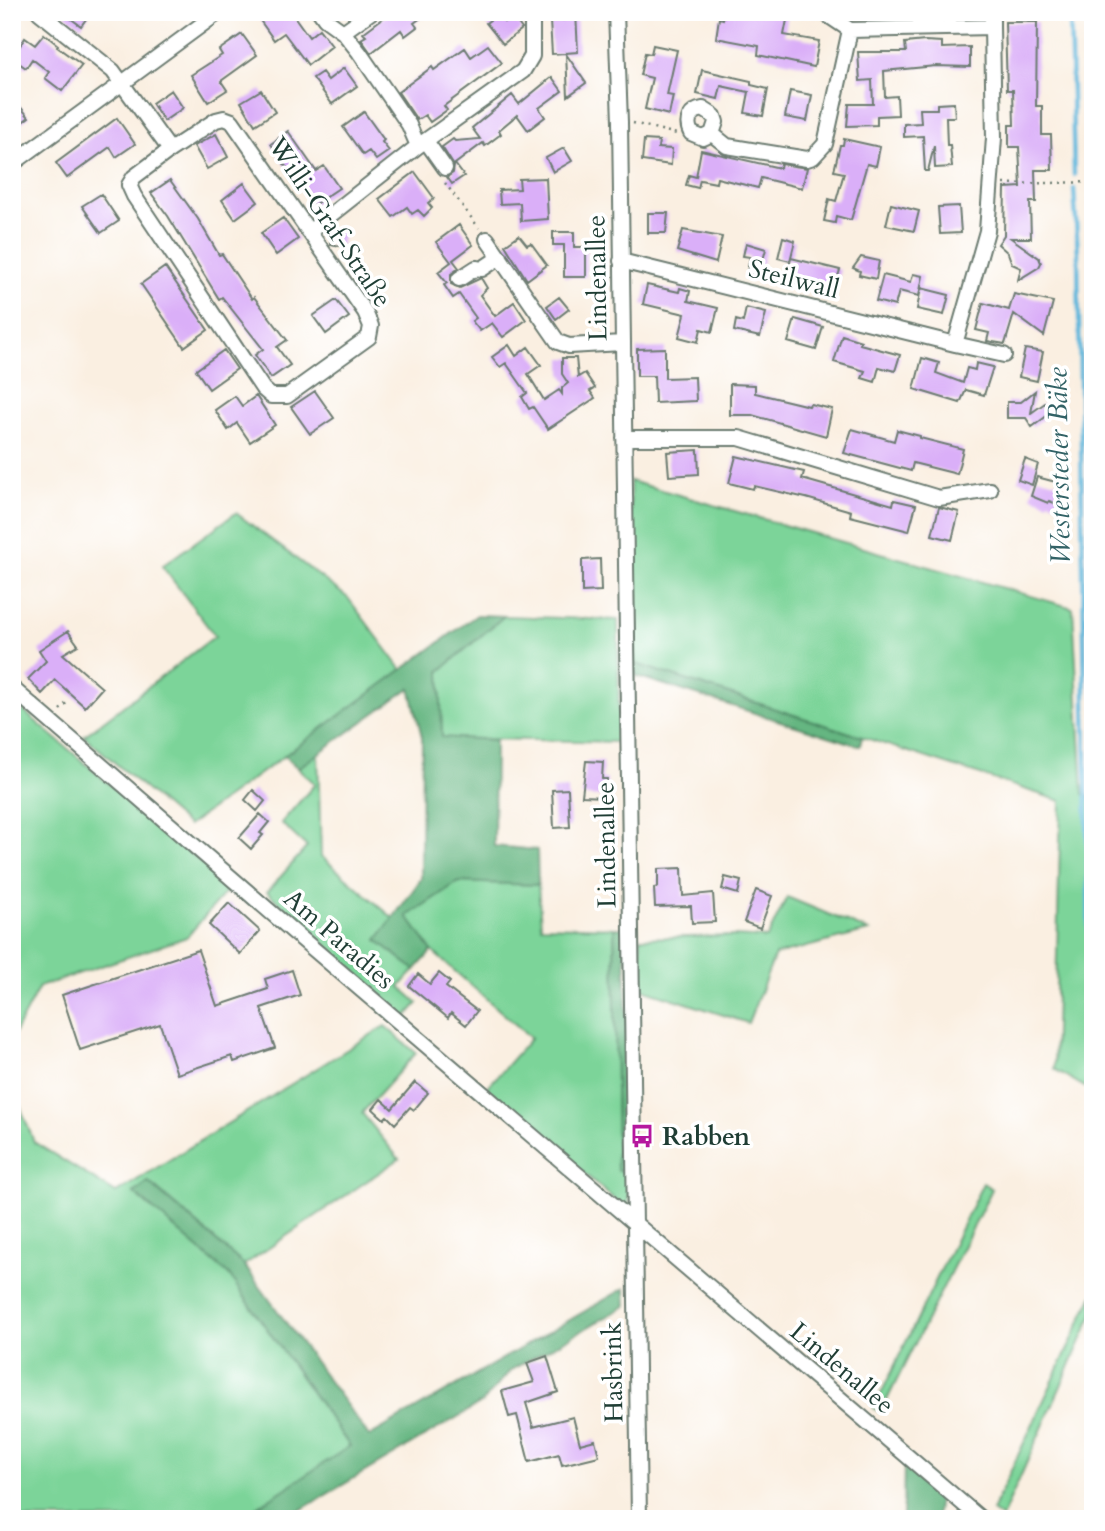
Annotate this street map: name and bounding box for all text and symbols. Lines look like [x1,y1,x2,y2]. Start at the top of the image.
street label: Willi-Graf-Straße [260,129,400,314]
street label: Lindenallee [578,215,616,341]
street label: Steilwall [745,251,843,307]
water label: Westersteder Bäke [1038,367,1080,565]
street label: Lindenallee [587,782,625,908]
street label: Am Paradies [276,881,402,997]
place label: Rabben [662,1119,750,1154]
bus stop icon: Rabben [628,1122,656,1150]
street label: Lindenallee [782,1314,902,1422]
street label: Hasbrink [595,1321,631,1423]

